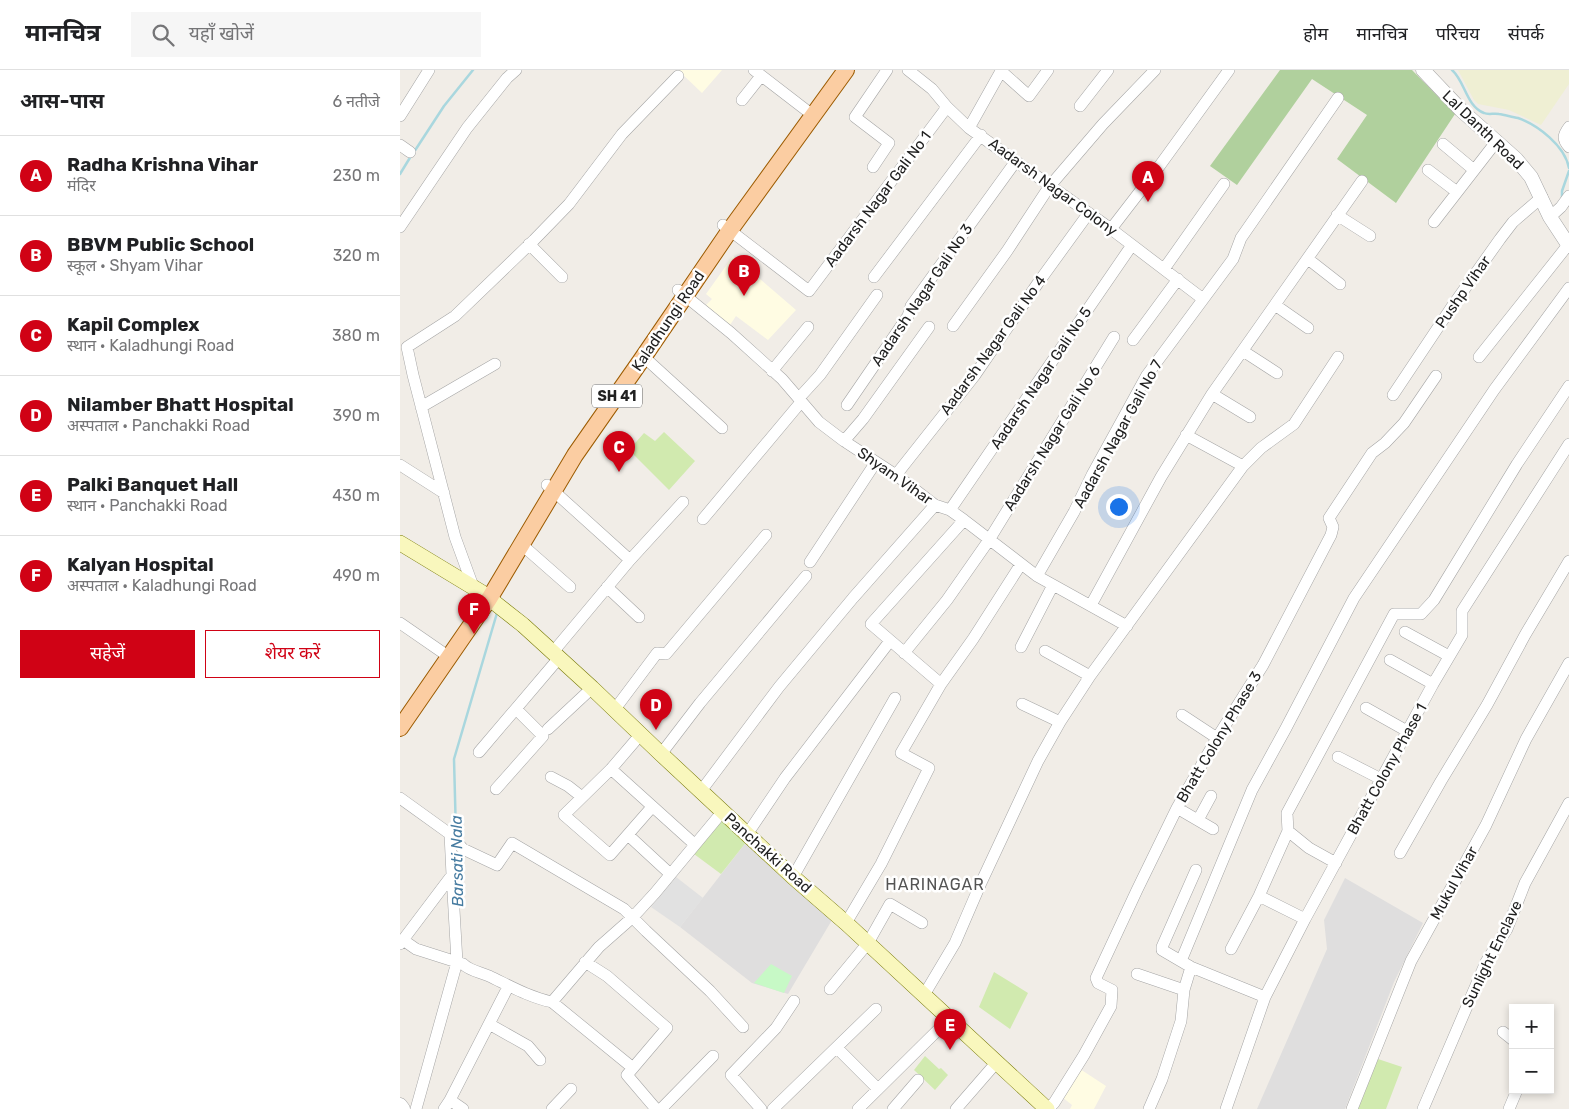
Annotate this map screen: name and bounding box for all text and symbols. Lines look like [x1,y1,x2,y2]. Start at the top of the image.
search box [131,12,481,57]
text: मानचित्र [25,19,101,47]
icon: search [149,21,177,49]
text: यहाँ खोजें [189,22,254,45]
text: होम [1303,23,1328,45]
text: मानचित्र [1356,23,1408,45]
text: परिचय [1436,23,1480,45]
text: संपर्क [1508,23,1544,45]
street label: Lal Danth Road [1439,87,1527,173]
text: आस-पास [20,88,104,113]
text: 6 नतीजे [332,92,380,111]
street label: Aadarsh Nagar Gali No 1 [821,128,935,270]
street label: Aadarsh Nagar Colony [985,134,1121,240]
text: Radha Krishna Vihar [67,153,258,176]
pin: A [1132,161,1164,202]
text: A [30,166,42,185]
text: 230 m [333,166,380,185]
text: मंदिर [67,176,96,195]
street label: Aadarsh Nagar Gali No 3 [868,220,976,370]
text: BBVM Public School [67,233,254,256]
text: B [30,246,42,265]
text: 320 m [333,246,380,265]
street label: Pushp Vihar [1431,252,1495,332]
pin: B [728,255,760,296]
text: स्कूल · Shyam Vihar [67,256,203,275]
street label: Kaladhungi Road [628,267,708,375]
street label: Aadarsh Nagar Gali No 4 [936,272,1050,418]
street label: Aadarsh Nagar Gali No 5 [987,303,1095,453]
text: Kapil Complex [67,313,199,336]
text: C [30,326,42,345]
text: 380 m [332,326,380,345]
text: स्थान · Kaladhungi Road [67,336,234,355]
street label: Aadarsh Nagar Gali No 7 [1070,357,1166,511]
street label: Aadarsh Nagar Gali No 6 [1000,362,1104,514]
road number: SH 41 [592,384,642,408]
text: Nilamber Bhatt Hospital [67,393,294,416]
text: D [30,406,42,425]
text: 390 m [333,406,380,425]
text: अस्पताल · Panchakki Road [67,416,250,435]
pin: C [603,431,635,472]
street label: Shyam Vihar [854,443,936,509]
text: Palki Banquet Hall [67,473,238,496]
text: E [31,486,41,505]
text: 430 m [332,486,380,505]
your location [1106,494,1132,520]
text: स्थान · Panchakki Road [67,496,228,515]
text: Kalyan Hospital [67,553,214,576]
text: F [31,566,41,585]
text: 490 m [332,566,380,585]
text: अस्पताल · Kaladhungi Road [67,576,257,595]
pin: F [458,593,490,634]
button: सहेजें [20,630,195,678]
button: शेयर करें [205,630,380,678]
street label: Bhatt Colony Phase 3 [1173,668,1265,806]
pin: D [640,689,672,730]
street label: Bhatt Colony Phase 1 [1343,700,1431,838]
street label: Panchakki Road [721,809,815,897]
water label: Barsati Nala [447,815,467,907]
street label: Mukul Vihar [1426,843,1482,923]
district label: HARINAGAR [885,875,985,894]
street label: Sunlight Enclave [1458,898,1526,1010]
map controls [1509,1004,1554,1094]
button: + [1509,1004,1554,1049]
pin: E [934,1009,966,1050]
button: − [1509,1049,1554,1094]

